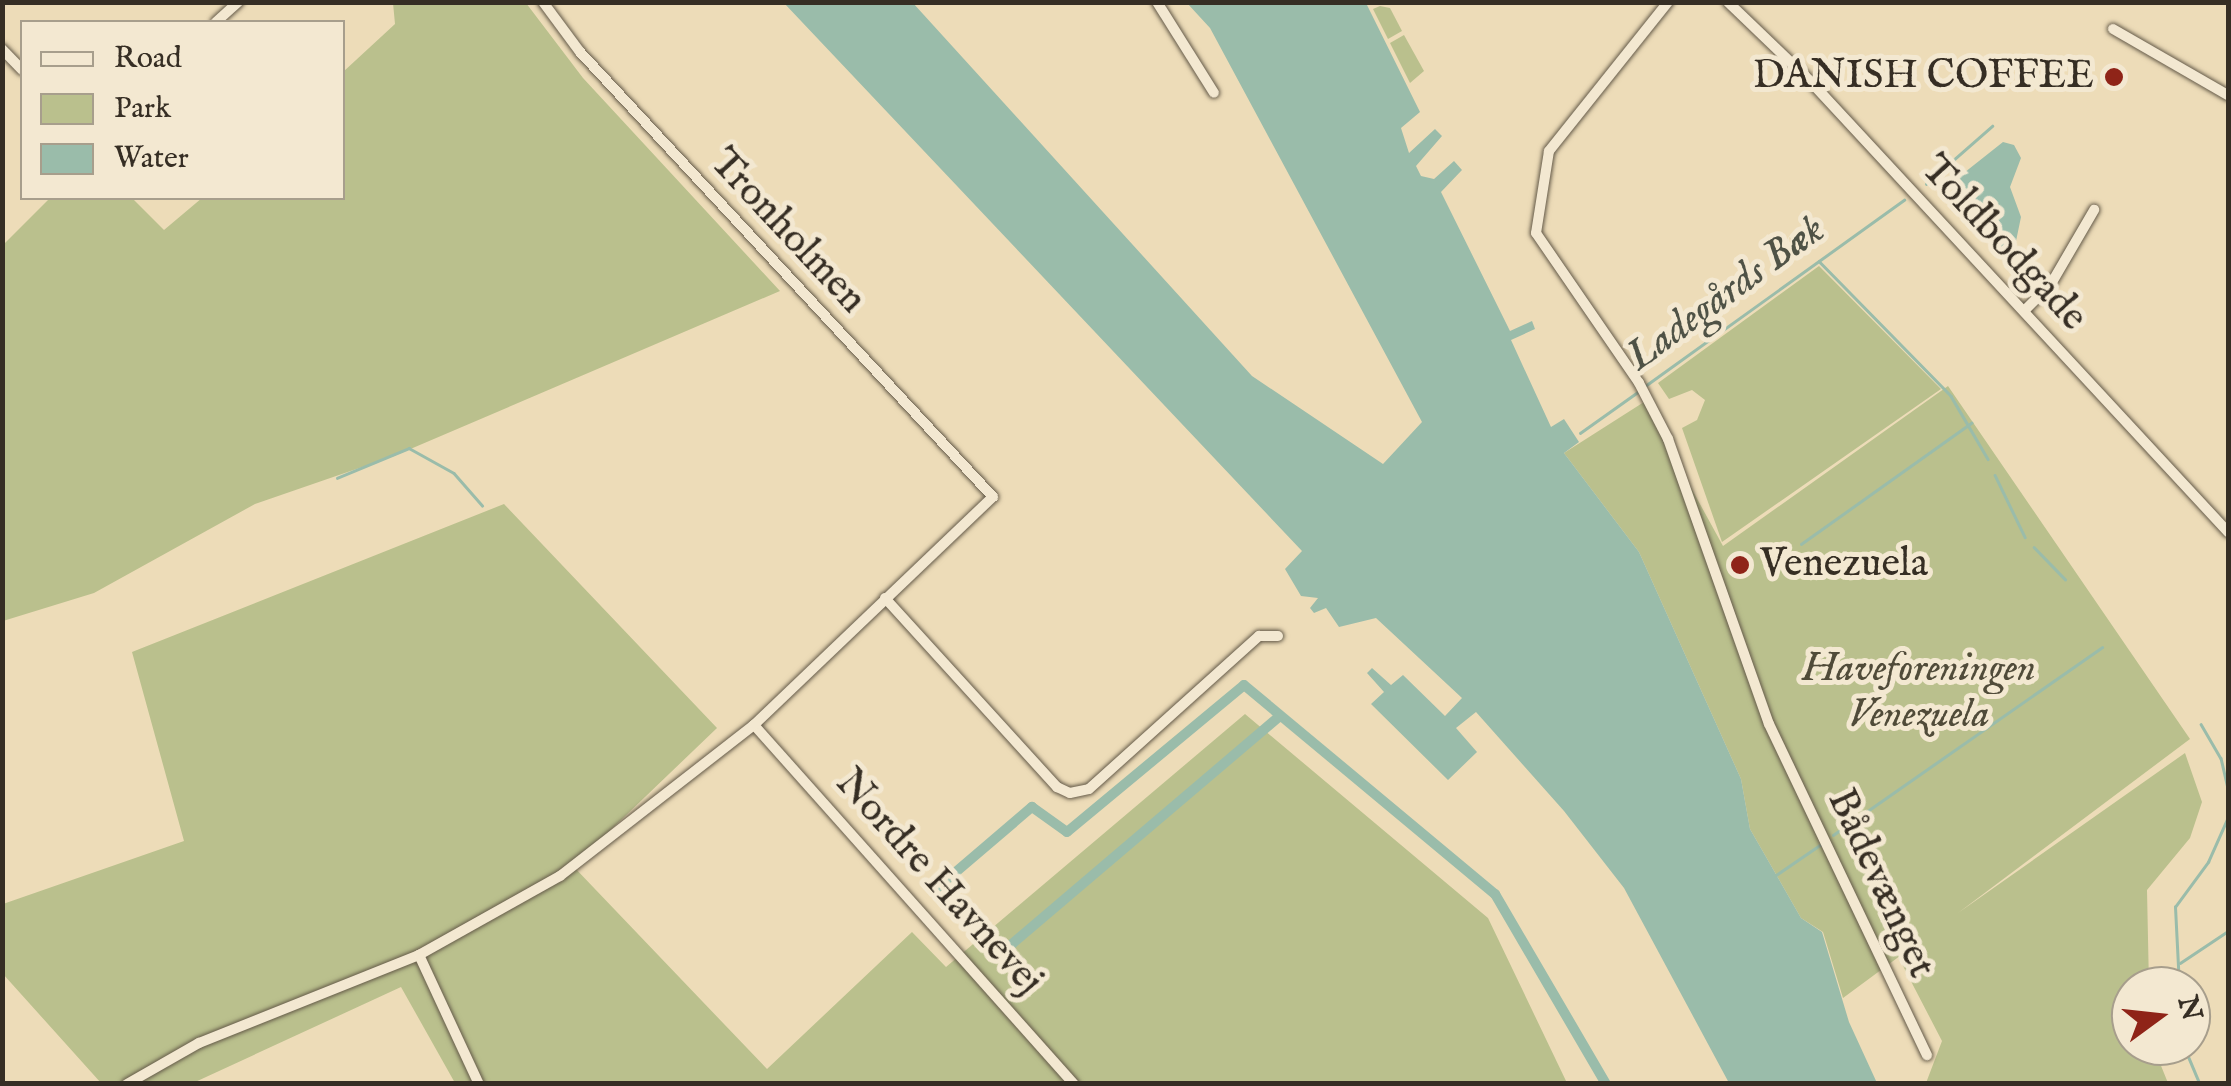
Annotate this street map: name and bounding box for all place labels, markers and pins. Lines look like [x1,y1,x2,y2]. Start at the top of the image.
place label: DANISH COFFEE [1753,53,2094,101]
marker: DANISH COFFEE [2103,66,2125,88]
place label: Venezuela [1760,541,1928,589]
marker: Venezuela [1729,554,1751,576]

